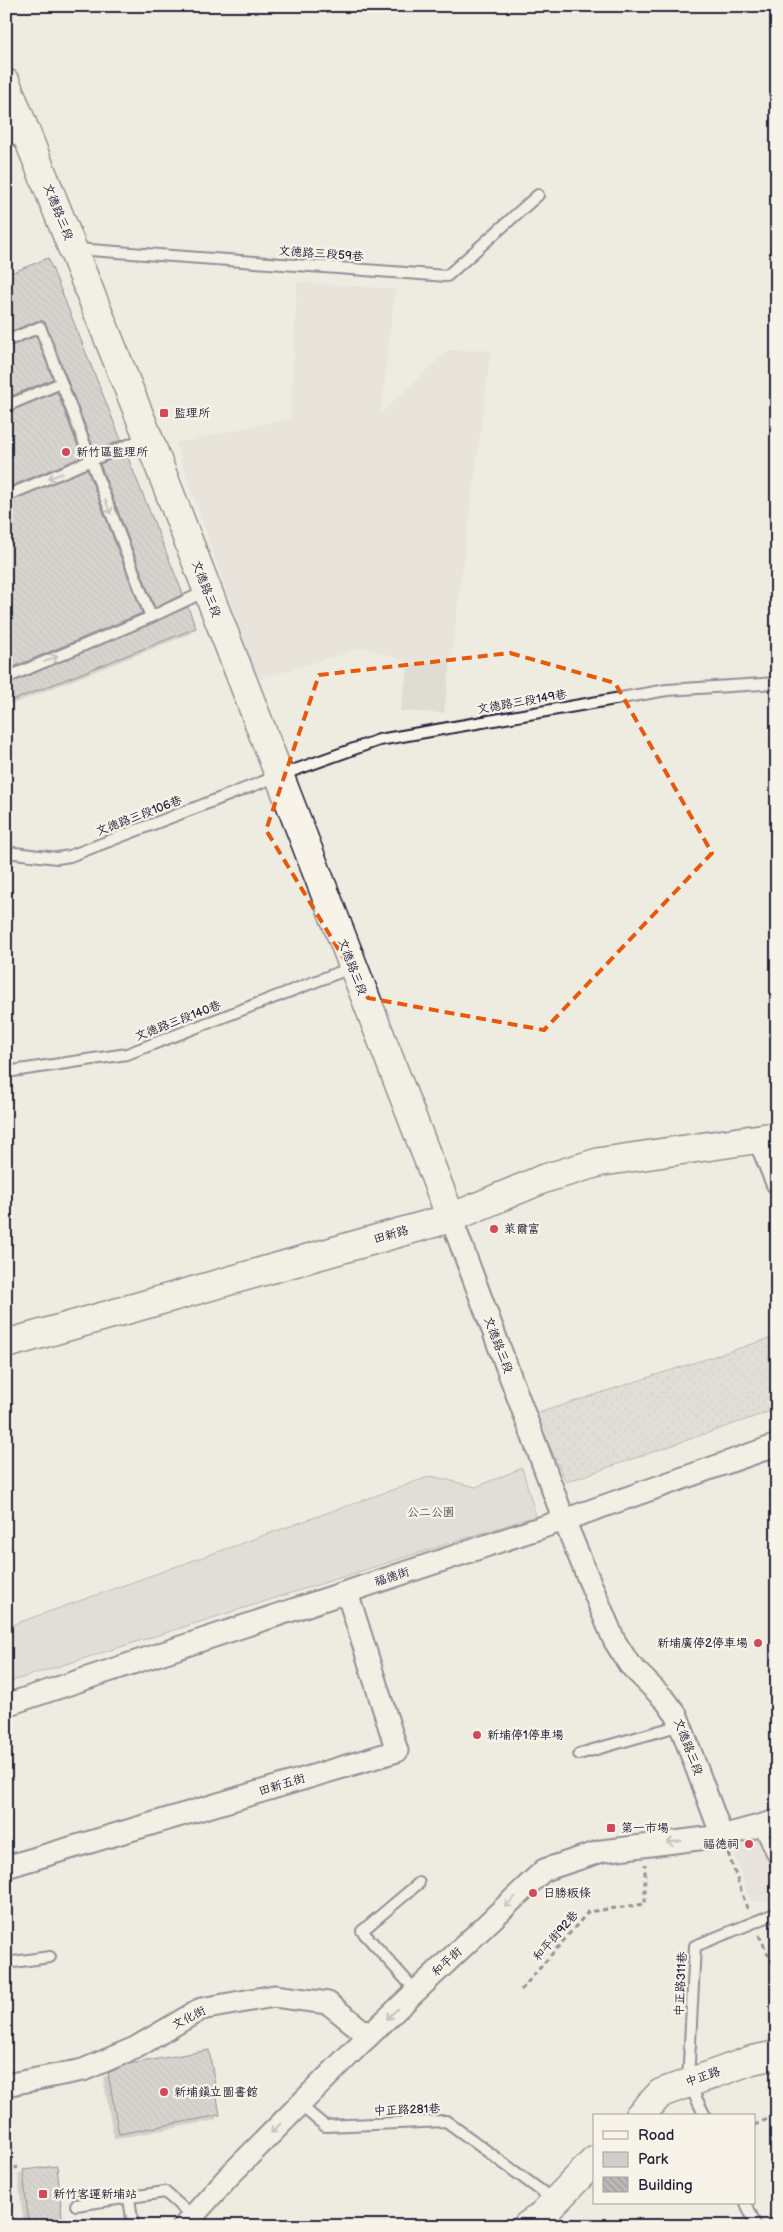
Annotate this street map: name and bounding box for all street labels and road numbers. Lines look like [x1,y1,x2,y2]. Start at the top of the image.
street label: 文德路三段 [40,181,76,243]
street label: 文德路三段59巷 [278,244,364,264]
street label: 文德路三段 [188,558,224,620]
street label: 文德路三段149巷 [476,687,568,717]
street label: 文德路三段106巷 [94,793,184,839]
street label: 文德路三段 [334,936,370,998]
street label: 文德路三段140巷 [133,998,223,1044]
street label: 田新路 [372,1223,410,1247]
street label: 文德路三段 [480,1314,516,1376]
street label: 福德街 [373,1564,411,1590]
street label: 文德路三段 [670,1716,706,1778]
street label: 田新五街 [257,1771,307,1799]
street label: 和平街92巷 [530,1908,582,1964]
street label: 和平街 [429,1944,465,1980]
street label: 中正路311巷 [672,1951,690,2017]
street label: 文化街 [170,2003,208,2033]
street label: 中正路 [684,2064,722,2090]
street label: 中正路281巷 [373,2101,441,2119]

